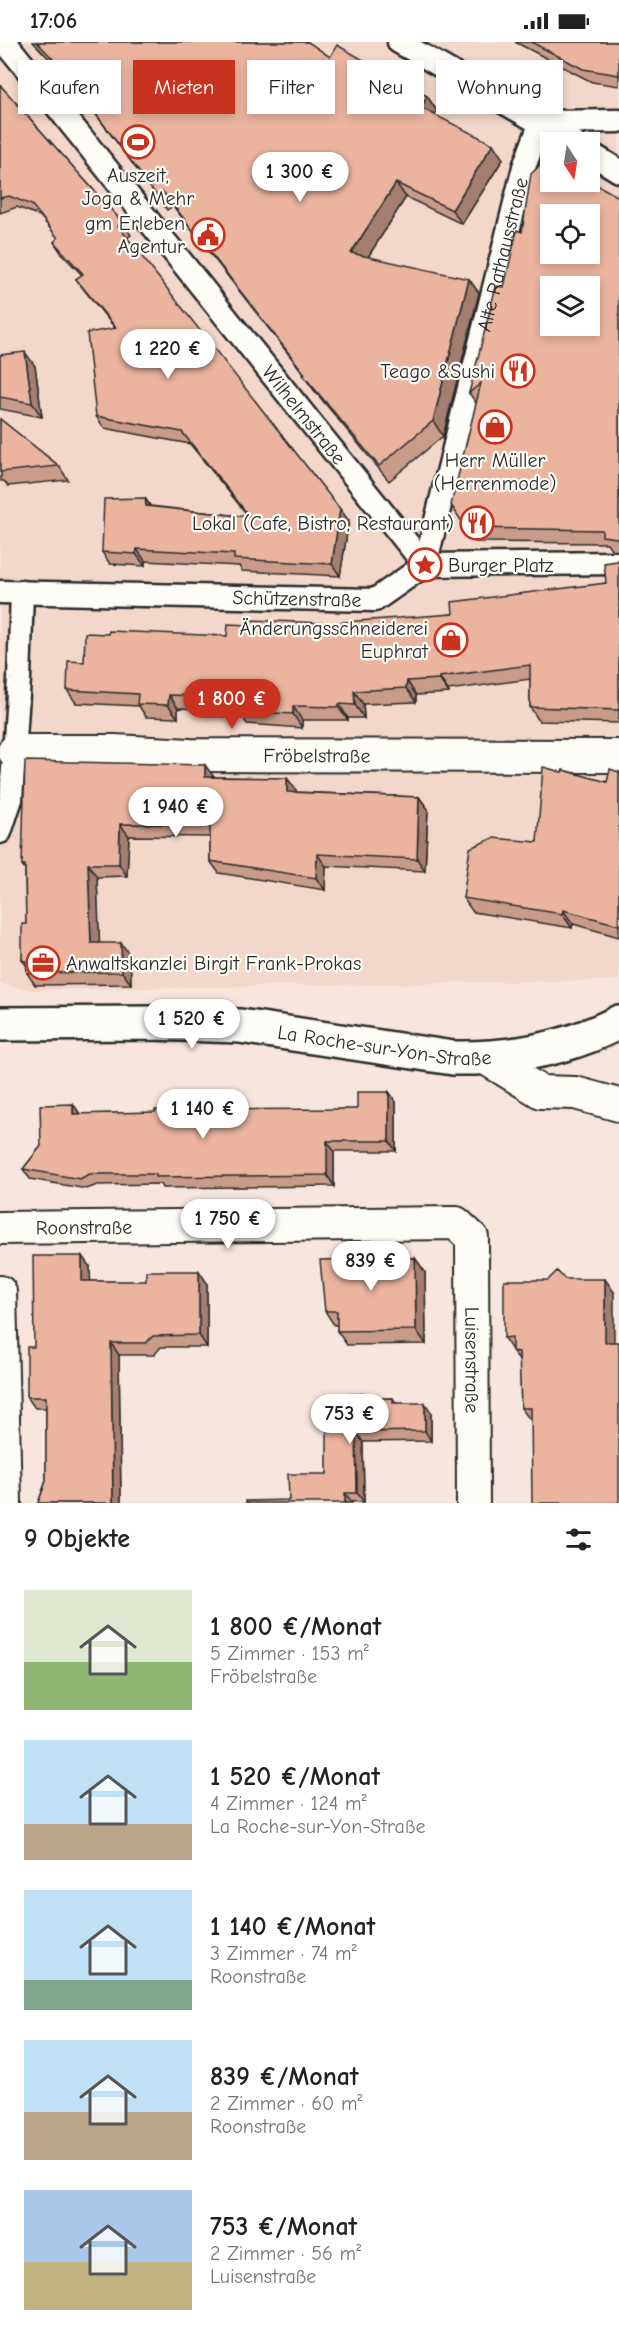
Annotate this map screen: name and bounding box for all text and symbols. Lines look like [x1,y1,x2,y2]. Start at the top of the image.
text: 17:06 [30,8,77,34]
chip: Kaufen [18,60,121,114]
chip: Mieten [133,60,235,114]
chip: Filter [247,60,335,114]
chip: Neu [347,60,424,114]
chip: Wohnung [436,60,563,114]
sports icon: Auszeit, Joga & Mehr [120,124,156,160]
north arrow [540,132,600,192]
map controls [540,132,600,336]
pin: 1 300 € [245,152,355,203]
text: 1 300 € [266,160,334,183]
place label: Auszeit, Joga & Mehr [82,164,194,210]
street label: Alte Rathausstraße [472,175,532,334]
button: locate [540,204,600,264]
place label: gm Erleben Agentur [85,212,185,258]
public building icon: gm Erleben Agentur [190,217,226,253]
button: layers [540,276,600,336]
pin: 1 220 € [113,329,223,380]
text: 1 220 € [134,337,202,360]
restaurant icon: Teago &Sushi [500,353,536,389]
place label: Teago &Sushi [380,360,495,383]
street label: Wilhelmstraße [258,361,351,469]
shop icon: Herr Müller (Herrenmode) [477,409,513,445]
place label: Herr Müller (Herrenmode) [434,449,556,495]
restaurant icon: Lokal (Cafe, Bistro, Restaurant) [459,505,495,541]
place label: Lokal (Cafe, Bistro, Restaurant) [192,512,454,535]
place icon: Burger Platz [407,547,443,583]
place label: Burger Platz [448,554,554,577]
street label: Schützenstraße [232,585,362,611]
place label: Änderungsschneiderei Euphrat [240,617,429,663]
shop icon: Änderungsschneiderei Euphrat [433,622,469,658]
pin: 1 800 € [177,679,287,730]
text: 1 800 € [198,687,267,710]
street label: Fröbelstraße [263,744,370,767]
pin: 1 940 € [121,787,231,838]
text: 1 940 € [142,795,210,818]
office icon: Anwaltskanzlei Birgit Frank-Prokas [25,945,61,981]
place label: Anwaltskanzlei Birgit Frank-Prokas [66,952,361,975]
pin: 1 520 € [137,999,247,1050]
text: 1 520 € [158,1007,226,1030]
street label: La Roche-sur-Yon-Straße [276,1020,492,1070]
pin: 1 140 € [148,1089,258,1140]
text: 1 140 € [171,1097,235,1120]
pin: 1 750 € [173,1199,283,1250]
text: 1 750 € [195,1207,261,1230]
street label: Roonstraße [36,1215,132,1239]
pin: 839 € [329,1241,413,1292]
text: 839 € [345,1249,397,1272]
street label: Luisenstraße [461,1307,484,1413]
pin: 753 € [308,1394,392,1445]
text: 753 € [325,1402,375,1425]
icon: filters [562,1523,595,1556]
text: 9 Objekte [24,1524,130,1554]
text: 1 800 €/Monat [210,1612,381,1642]
icon: home [72,1614,144,1686]
text: 5 Zimmer · 153 m² [210,1642,369,1665]
text: Fröbelstraße [210,1665,317,1688]
text: 1 520 €/Monat [210,1762,380,1792]
icon: home [72,1764,144,1836]
text: 4 Zimmer · 124 m² [210,1792,367,1815]
text: La Roche-sur-Yon-Straße [210,1815,425,1838]
text: 1 140 €/Monat [210,1912,375,1942]
icon: home [72,1914,144,1986]
text: 3 Zimmer · 74 m² [210,1942,357,1965]
text: Roonstraße [210,1965,306,1988]
text: 839 €/Monat [210,2062,359,2092]
icon: home [72,2064,144,2136]
text: 2 Zimmer · 60 m² [210,2092,362,2115]
text: Roonstraße [210,2115,306,2138]
text: 753 €/Monat [210,2212,357,2242]
icon: home [72,2214,144,2286]
text: 2 Zimmer · 56 m² [210,2242,361,2265]
text: Luisenstraße [210,2265,316,2288]

